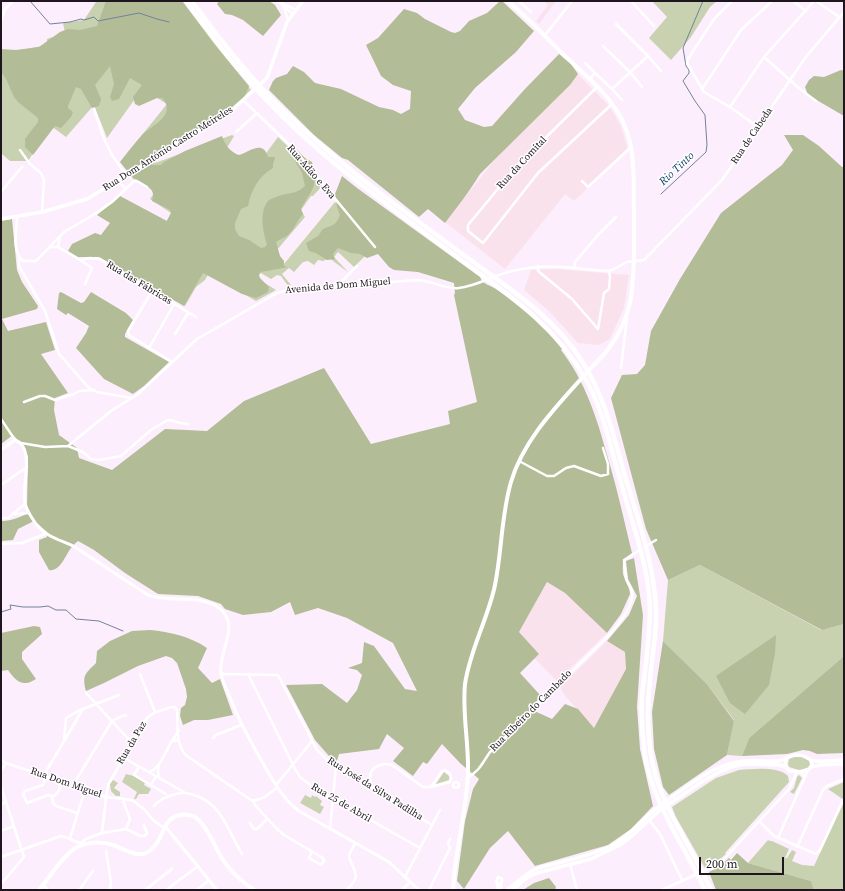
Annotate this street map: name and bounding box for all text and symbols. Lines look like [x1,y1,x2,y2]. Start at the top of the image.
street label: Rua Dom António Castro Meireles [101,104,235,194]
street label: Rua de Cabeda [729,105,775,167]
street label: Rua da Comital [495,134,549,192]
street label: Rua Adão e Eva [284,142,338,202]
water label: Rio Tinto [657,149,697,189]
street label: Rua das Fábricas [104,259,174,307]
street label: Avenida de Dom Miguel [285,275,391,297]
street label: Rua Ribeiro do Cambado [488,668,574,754]
street label: Rua da Paz [114,719,150,767]
street label: Rua José da Silva Padilha [325,755,425,823]
street label: Rua Dom Miguel [29,765,103,801]
street label: Rua 25 de Abril [309,781,373,825]
scale bar [701,849,786,875]
text: 200 m [706,856,738,872]

